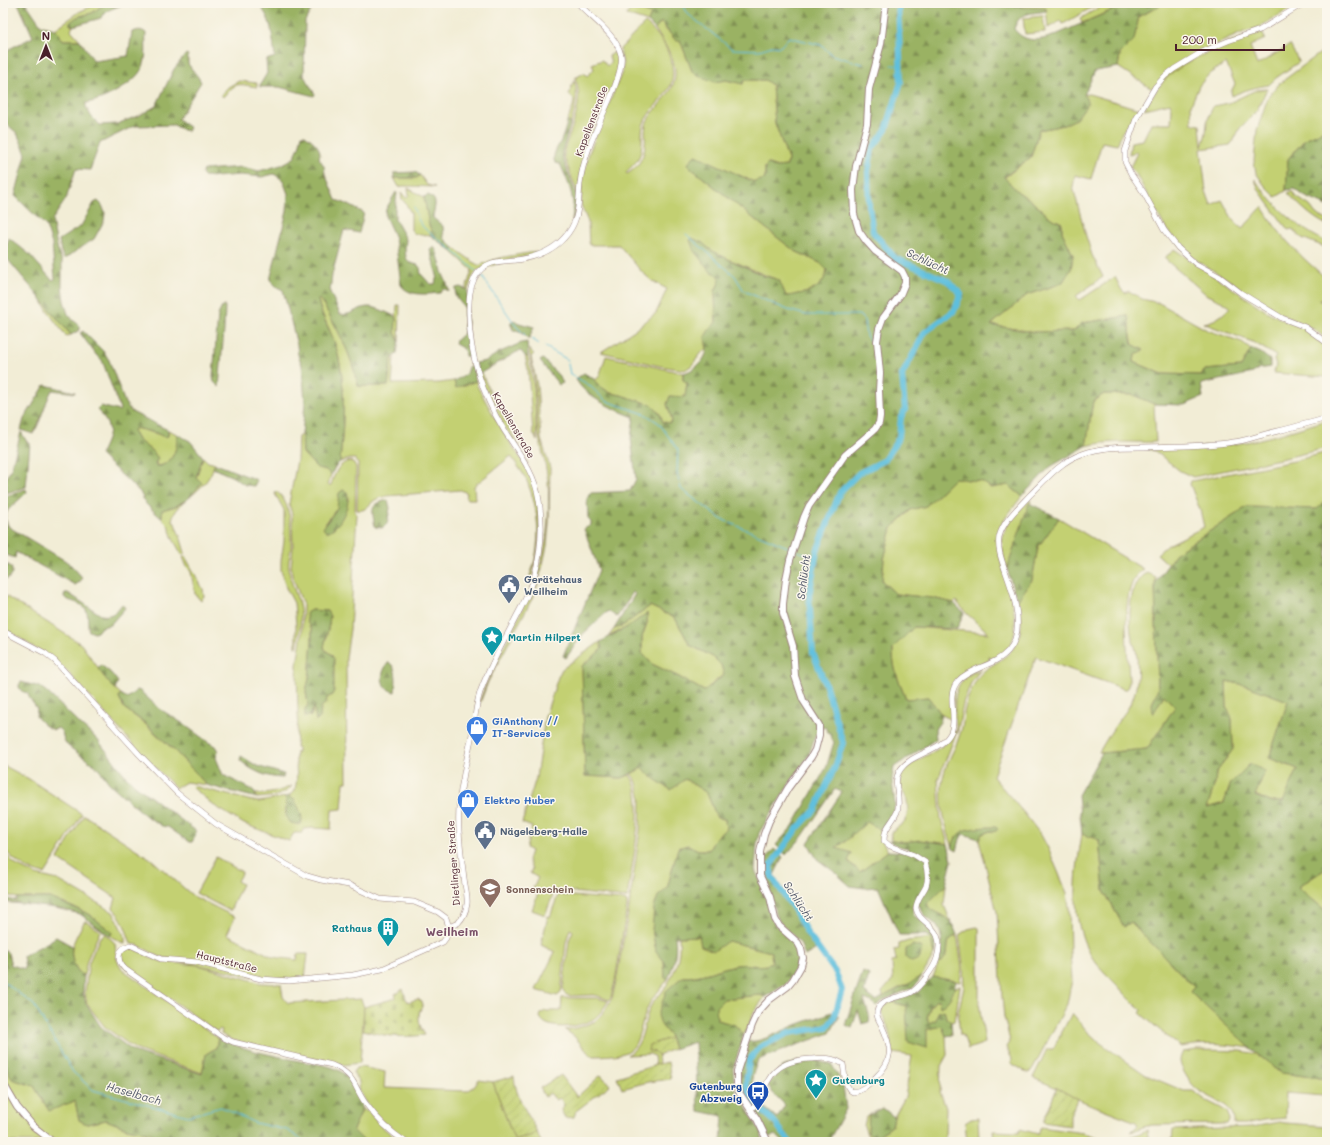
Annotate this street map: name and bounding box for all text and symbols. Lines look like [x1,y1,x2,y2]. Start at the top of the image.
north arrow [26,26,66,66]
scale bar [1176,26,1284,52]
text: N [42,28,50,43]
text: 200 m [1182,31,1217,47]
street label: Kapellenstraße [571,84,611,158]
water label: Schlücht [904,245,952,277]
street label: Kapellenstraße [489,389,539,461]
water label: Schlücht [793,554,813,600]
public building icon: Gerätehaus Weilheim [496,572,522,605]
place label: Gerätehaus Weilheim [524,572,582,598]
place icon: Martin Hilpert [479,624,505,657]
place label: Martin Hilpert [508,630,581,644]
shop icon: GiAnthony // IT-Services [464,714,490,747]
place label: GiAnthony // IT-Services [492,714,559,740]
shop icon: Elektro Huber [455,787,481,820]
place label: Elektro Huber [484,793,555,807]
public building icon: Nägeleberg-Halle [472,818,498,851]
street label: Dietlinger Straße [443,820,463,906]
place label: Nägeleberg-Halle [500,824,588,838]
school or university icon: Sonnenschein [477,876,503,909]
water label: Schlücht [780,878,818,924]
place label: Sonnenschein [506,882,574,896]
building icon: Rathaus [375,915,401,948]
place label: Rathaus [332,921,372,935]
district label: Weilheim [426,923,478,939]
street label: Hauptstraße [195,947,259,975]
place icon: Gutenburg [803,1067,829,1100]
place label: Gutenburg [832,1073,885,1087]
water label: Haselbach [105,1078,163,1108]
place label: Gutenburg Abzweig [689,1079,742,1105]
bus stop icon: Gutenburg Abzweig [745,1079,771,1112]

